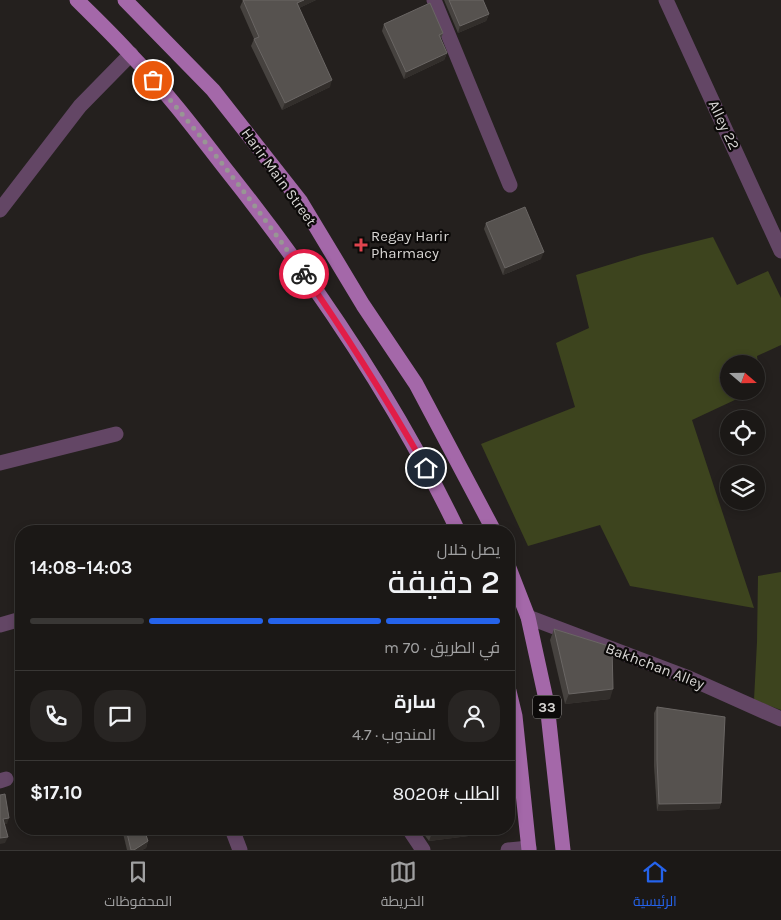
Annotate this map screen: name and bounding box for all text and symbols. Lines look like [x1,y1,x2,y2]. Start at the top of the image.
pin [132,59,174,101]
icon: bag [139,66,167,94]
street label: Alley 22 [705,97,743,153]
street label: Harir Main Street [238,125,321,230]
place label: Regay Harir Pharmacy [371,227,449,262]
marker: Regay Harir Pharmacy [355,239,367,251]
courier [279,249,329,299]
icon: bike [290,260,318,288]
north arrow [720,355,765,400]
map controls [720,355,765,510]
button: locate [720,410,765,455]
pin [405,447,447,489]
icon: home [412,454,440,482]
button: layers [720,465,765,510]
text: يصل خلال [437,540,500,559]
text: 14:03–14:08 [30,557,132,579]
text: 2 دقيقة [388,564,500,601]
text: في الطريق · 70 m [384,638,500,657]
street label: Bakhchan Alley [603,639,707,693]
button: phone [30,690,82,742]
button: chat [94,690,146,742]
button: person [448,690,500,742]
text: سارة [394,691,436,713]
road number: 33 [533,696,561,719]
text: المندوب · 4.7 [352,725,436,744]
text: $17.10 [30,782,82,804]
text: الطلب #8020 [392,783,500,805]
tab: المحفوظات [104,858,172,914]
tab: الخريطة [381,858,424,914]
tab: الرئيسية [633,858,677,914]

